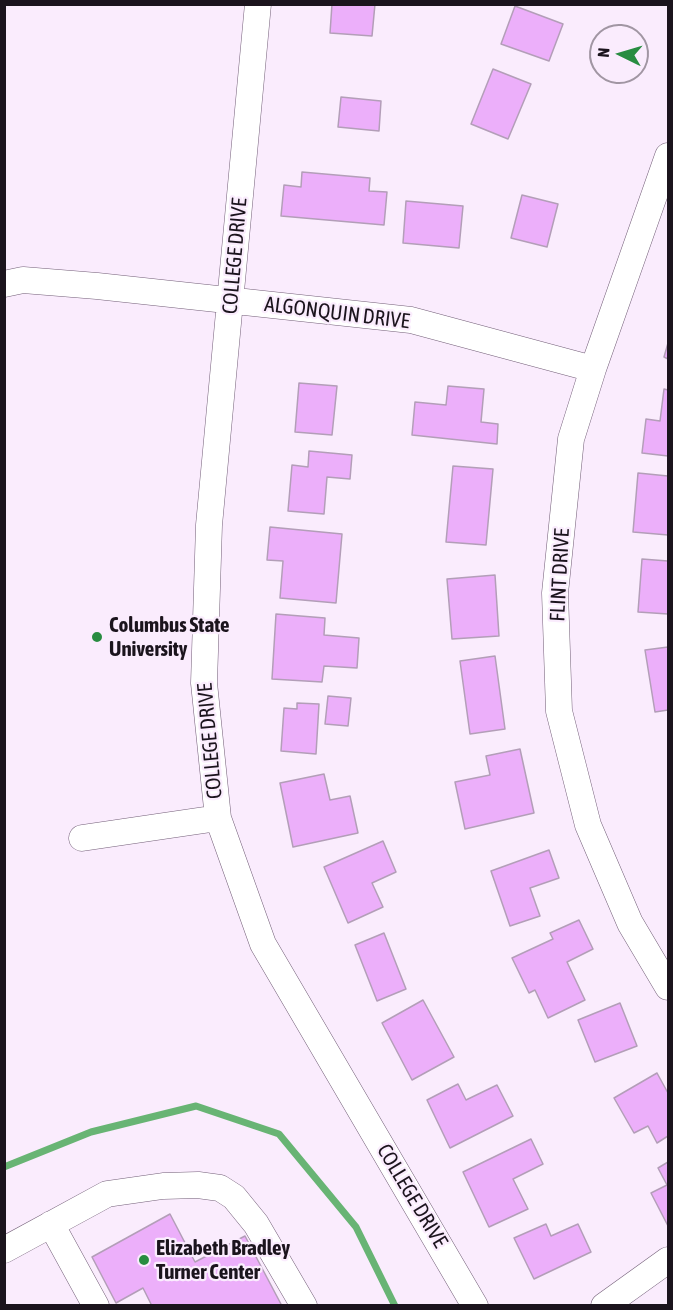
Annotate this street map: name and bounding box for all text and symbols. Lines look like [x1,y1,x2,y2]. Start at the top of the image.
north arrow [589,24,649,84]
text: N [594,47,612,58]
street label: COLLEGE DRIVE [217,197,253,315]
street label: ALGONQUIN DRIVE [263,292,411,334]
street label: FLINT DRIVE [545,528,575,622]
place label: Columbus State University [109,612,230,662]
marker: Columbus State University [90,630,104,644]
street label: COLLEGE DRIVE [192,682,228,800]
street label: COLLEGE DRIVE [371,1140,453,1252]
place label: Elizabeth Bradley Turner Center [156,1235,290,1285]
marker: Elizabeth Bradley Turner Center [137,1253,151,1267]

